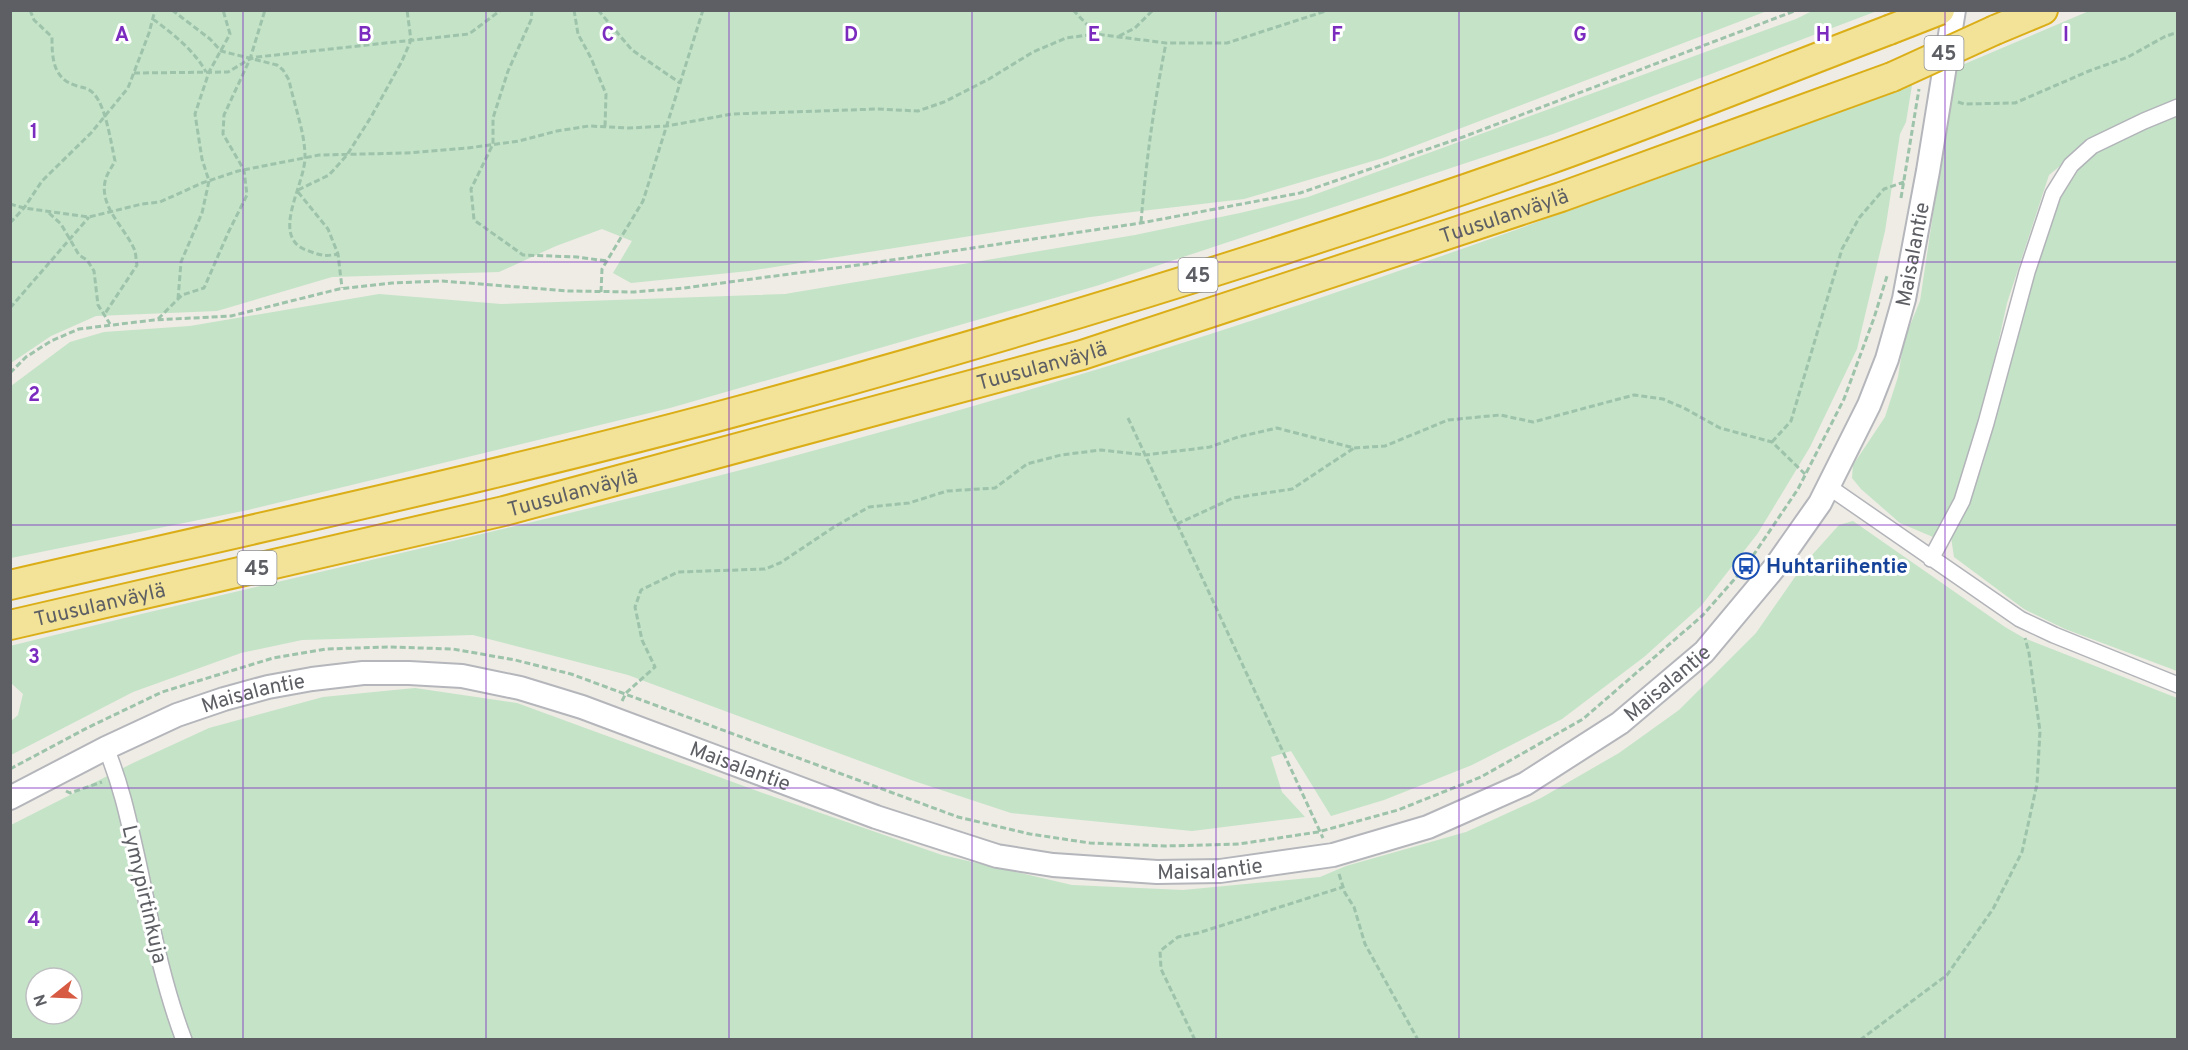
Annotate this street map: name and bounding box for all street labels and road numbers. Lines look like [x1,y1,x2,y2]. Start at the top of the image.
road number: 45 [1924,36,1964,70]
street label: Tuusulanväylä [1437,183,1573,251]
street label: Maisalantie [1891,200,1937,309]
road number: 45 [1178,258,1218,292]
street label: Tuusulanväylä [974,336,1111,398]
street label: Tuusulanväylä [505,463,641,524]
road number: 45 [238,551,276,585]
street label: Tuusulanväylä [32,578,168,634]
street label: Maisalantie [1619,640,1717,729]
street label: Maisalantie [198,669,307,721]
street label: Maisalantie [685,736,794,799]
street label: Lymypirtinkuja [114,822,173,966]
street label: Maisalantie [1157,853,1265,887]

